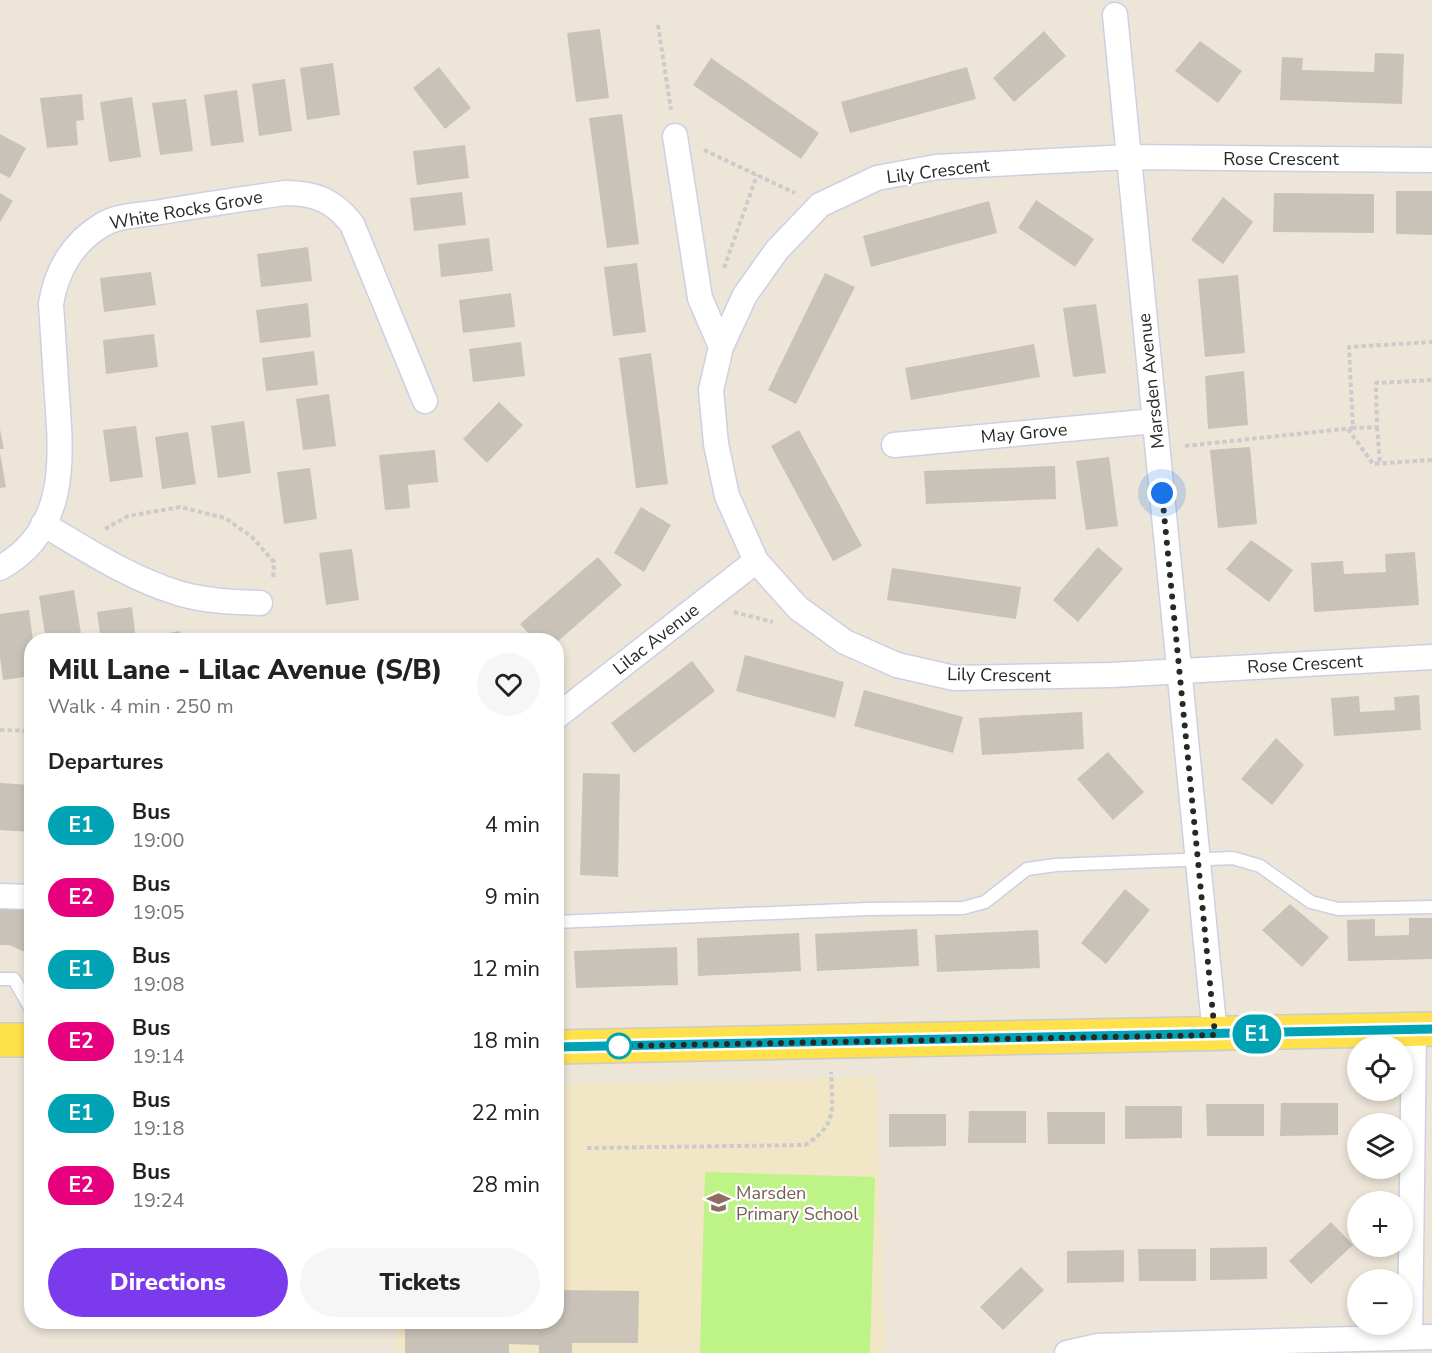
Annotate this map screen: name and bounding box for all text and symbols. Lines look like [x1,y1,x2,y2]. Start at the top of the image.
street label: Rose Crescent [1223,147,1340,171]
street label: Lily Crescent [885,153,992,189]
street label: White Rocks Grove [108,185,264,235]
street label: Marsden Avenue [1132,312,1170,450]
street label: May Grove [980,417,1068,449]
your location [1147,478,1177,508]
street label: Lilac Avenue [608,598,704,680]
street label: Rose Crescent [1247,649,1364,679]
text: Mill Lane - Lilac Avenue (S/B) [48,651,443,689]
button: heart [477,653,540,716]
street label: Lily Crescent [947,662,1052,688]
text: Walk · 4 min · 250 m [48,693,234,720]
text: Departures [48,747,163,777]
text: Bus [132,797,171,827]
text: 4 min [485,810,540,840]
text: E1 [68,811,94,839]
text: 19:00 [132,827,185,854]
text: Bus [132,869,171,899]
text: 9 min [485,882,540,912]
text: E2 [68,883,94,911]
text: 19:05 [132,899,185,926]
text: Bus [132,941,171,971]
text: 12 min [472,954,540,984]
text: E1 [68,955,94,983]
text: 19:08 [132,971,185,998]
text: Bus [132,1013,171,1043]
line badge: E1 [1230,1014,1284,1054]
text: E1 [1244,1020,1270,1048]
text: 18 min [472,1026,540,1056]
text: E2 [68,1027,94,1055]
unlabelled marker [606,1033,632,1059]
map controls [1347,1035,1413,1335]
button: locate [1347,1035,1413,1101]
text: 19:14 [132,1043,185,1070]
text: Bus [132,1085,171,1115]
text: 22 min [472,1098,540,1128]
text: E1 [68,1099,94,1127]
button: layers [1347,1113,1413,1179]
text: 19:18 [132,1115,185,1142]
text: Bus [132,1157,171,1187]
text: 28 min [472,1170,540,1200]
text: E2 [68,1171,94,1199]
place label: Marsden Primary School [736,1181,859,1226]
text: 19:24 [132,1187,185,1214]
school or university icon: Marsden Primary School [705,1190,731,1216]
button: + [1347,1191,1413,1257]
button: Directions [48,1248,288,1317]
button: Tickets [300,1248,540,1317]
button: − [1347,1269,1413,1335]

